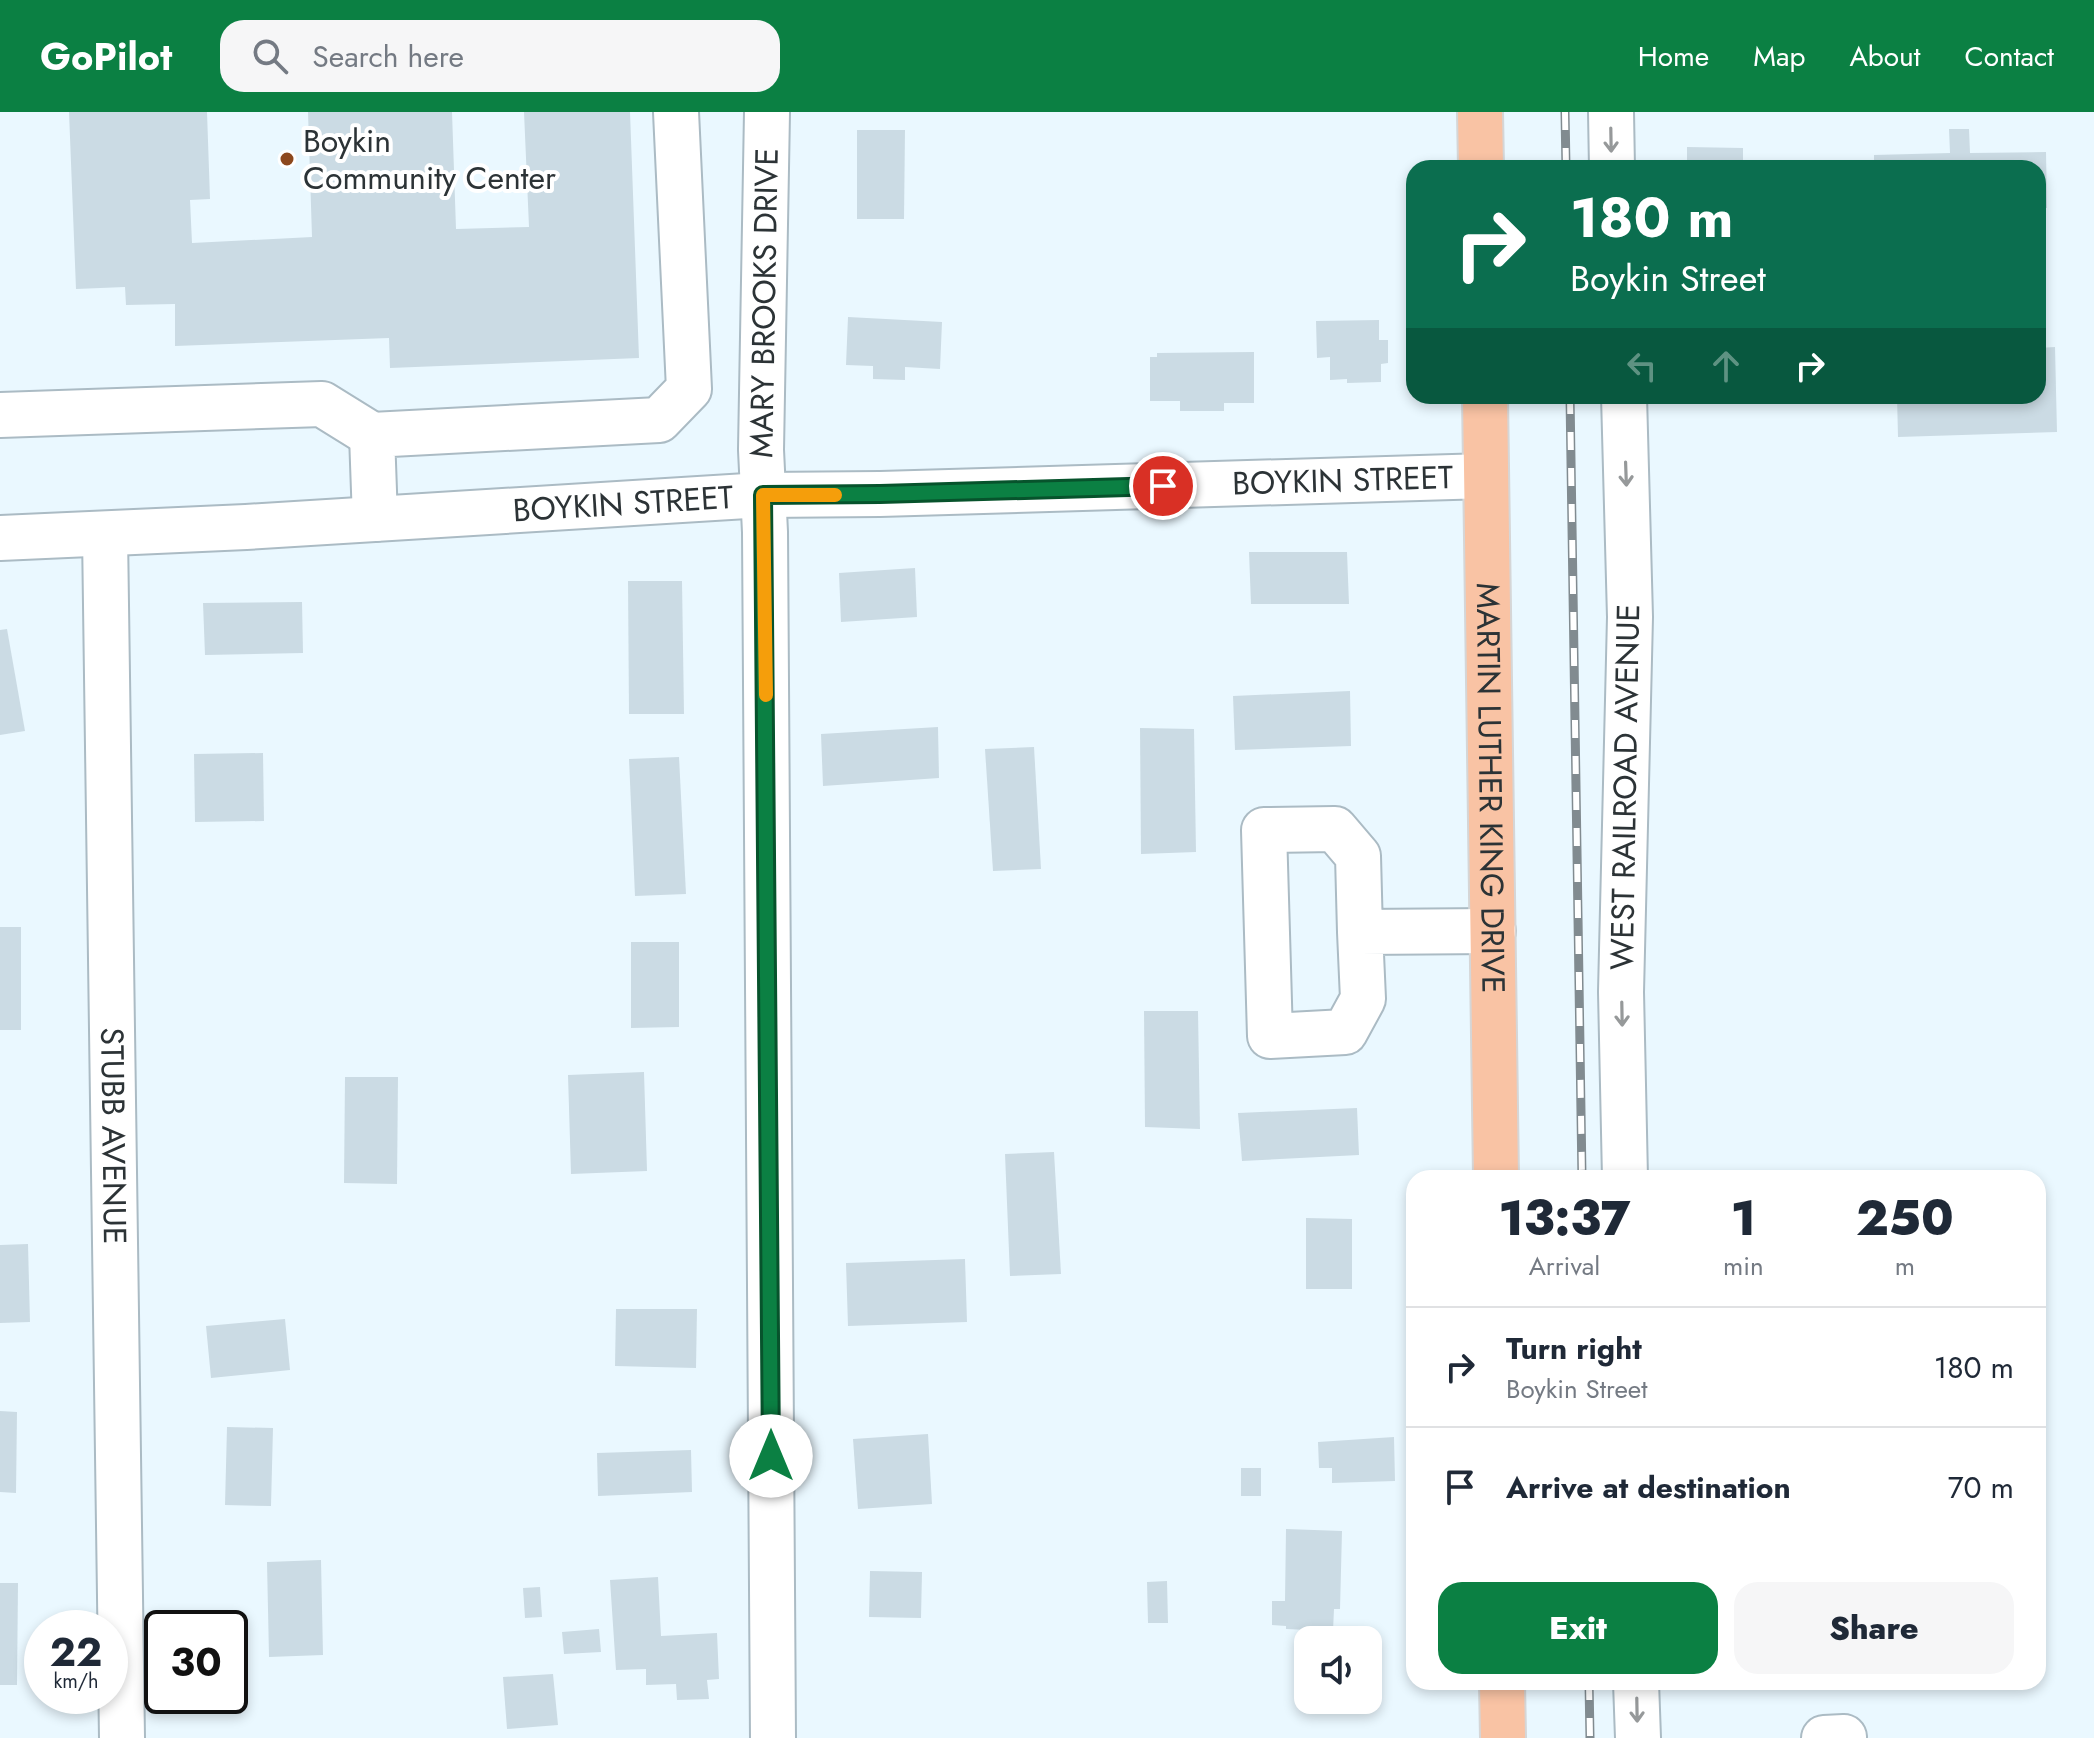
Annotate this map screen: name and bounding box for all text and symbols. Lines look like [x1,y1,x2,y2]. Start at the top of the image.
search box [220,20,780,92]
text: GoPilot [40,29,172,84]
icon: search [248,34,292,78]
text: Search here [312,35,464,78]
text: Home [1638,36,1709,77]
text: Map [1753,36,1805,77]
text: About [1849,36,1921,77]
text: Contact [1965,36,2054,77]
place label: Boykin Community Center [303,118,556,201]
one-way arrow [1604,126,1619,153]
street label: MARY BROOKS DRIVE [738,147,790,459]
marker: Boykin Community Center [278,150,296,168]
text: 180 m [1570,177,1733,258]
icon: right [1438,192,1542,296]
text: Boykin Street [1570,252,1766,304]
icon: left [1620,344,1664,388]
icon: ahead [1704,344,1748,388]
icon: right [1788,344,1832,388]
pin [1129,452,1197,520]
street label: BOYKIN STREET [1231,454,1454,507]
one-way arrow [1619,460,1634,487]
icon: arrive [1141,464,1185,508]
street label: BOYKIN STREET [511,474,735,533]
street label: MARTIN LUTHER KING DRIVE [1465,582,1516,994]
street label: WEST RAILROAD AVENUE [1599,603,1651,971]
one-way arrow [1614,1000,1629,1027]
street label: STUBB AVENUE [89,1027,138,1245]
text: 13:37 [1498,1184,1631,1253]
text: 1 [1731,1184,1756,1253]
text: 250 [1856,1184,1954,1253]
text: Arrival [1529,1247,1600,1285]
text: min [1723,1247,1764,1285]
text: m [1895,1247,1915,1285]
text: Turn right [1506,1327,1642,1370]
icon: right [1438,1345,1482,1389]
text: 180 m [1934,1346,2014,1389]
text: Boykin Street [1506,1370,1647,1408]
position arrow [729,1414,813,1498]
icon: arrive [1438,1465,1482,1509]
text: Arrive at destination [1506,1466,1791,1509]
text: 70 m [1948,1466,2014,1509]
button: Exit [1438,1582,1718,1674]
button: Share [1734,1582,2014,1674]
speed limit sign: 30 [144,1610,248,1714]
text: 22 [50,1623,102,1681]
map controls [1294,1626,1382,1714]
button: sound [1294,1626,1382,1714]
text: km/h [53,1667,99,1696]
one-way arrow [1629,1696,1645,1723]

